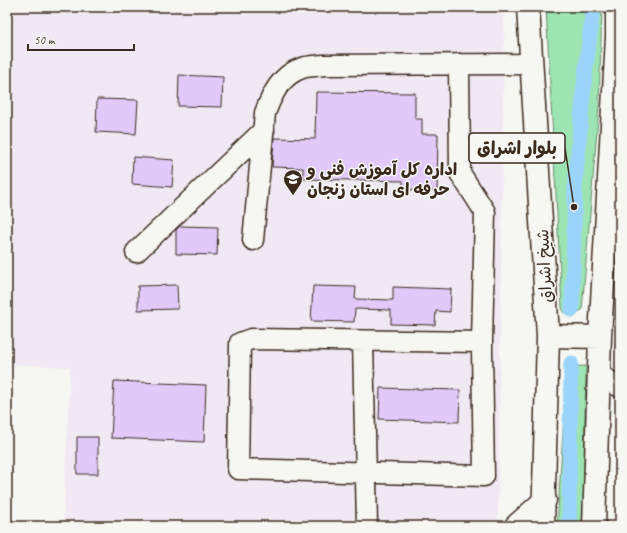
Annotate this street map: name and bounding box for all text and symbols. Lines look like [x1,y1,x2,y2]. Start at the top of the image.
scale bar [28,26,134,52]
text: 50 m [34,32,56,48]
callout: بلوار اشراق [469,133,565,163]
text: بلوار اشراق [477,137,557,159]
place label: اداره کل آموزش فنی و حرفه ای استان زنجان [305,159,457,200]
school or university icon: اداره کل آموزش فنی و حرفه ای استان زنجان [282,168,304,196]
street label: شیخ اشراق [532,228,558,303]

